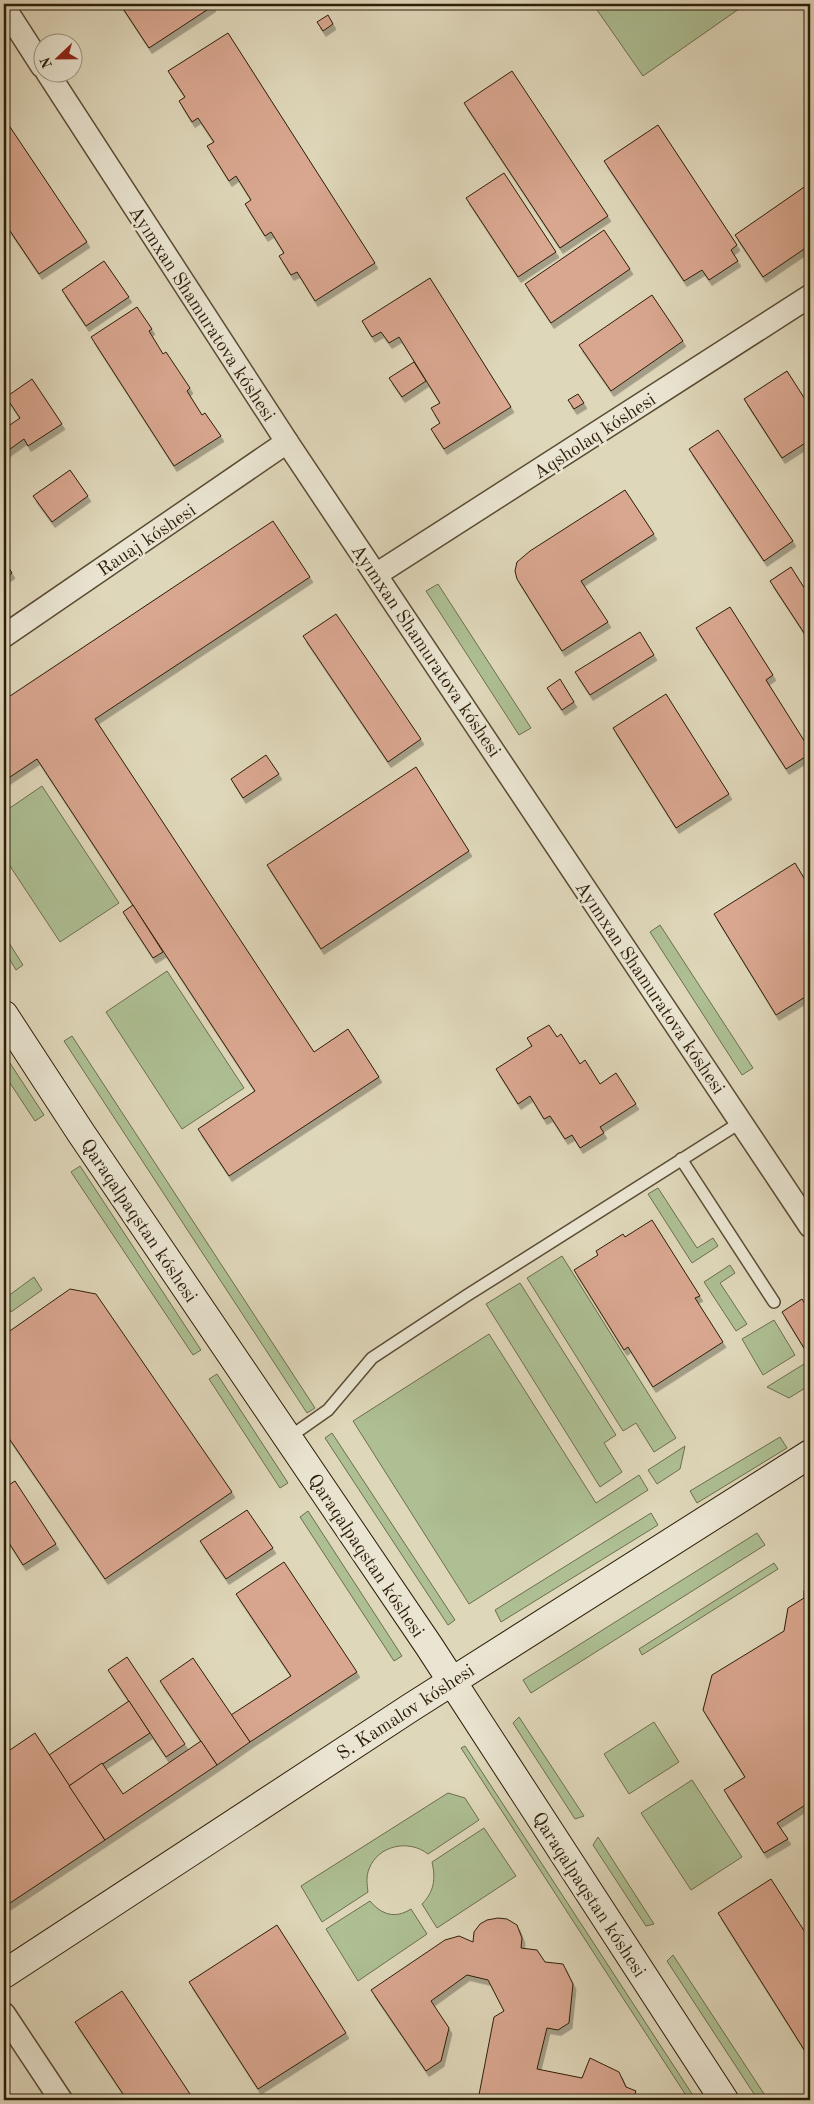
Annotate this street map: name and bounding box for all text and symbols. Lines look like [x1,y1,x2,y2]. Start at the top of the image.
north arrow [32,32,82,82]
text: N [38,55,55,70]
street label: Ayımxan Shamuratova kóshesi [124,203,278,425]
street label: Aqsholaq kóshesi [531,391,660,484]
street label: Rauaj kóshesi [95,501,200,581]
street label: Ayımxan Shamuratova kóshesi [347,542,503,761]
street label: Ayımxan Shamuratova kóshesi [571,879,727,1098]
street label: Qaraqalpaqstan kóshesi [76,1136,200,1307]
street label: Qaraqalpaqstan kóshesi [303,1471,427,1642]
street label: S. Kamalov kóshesi [334,1662,479,1765]
street label: Qaraqalpaqstan kóshesi [528,1809,648,1981]

